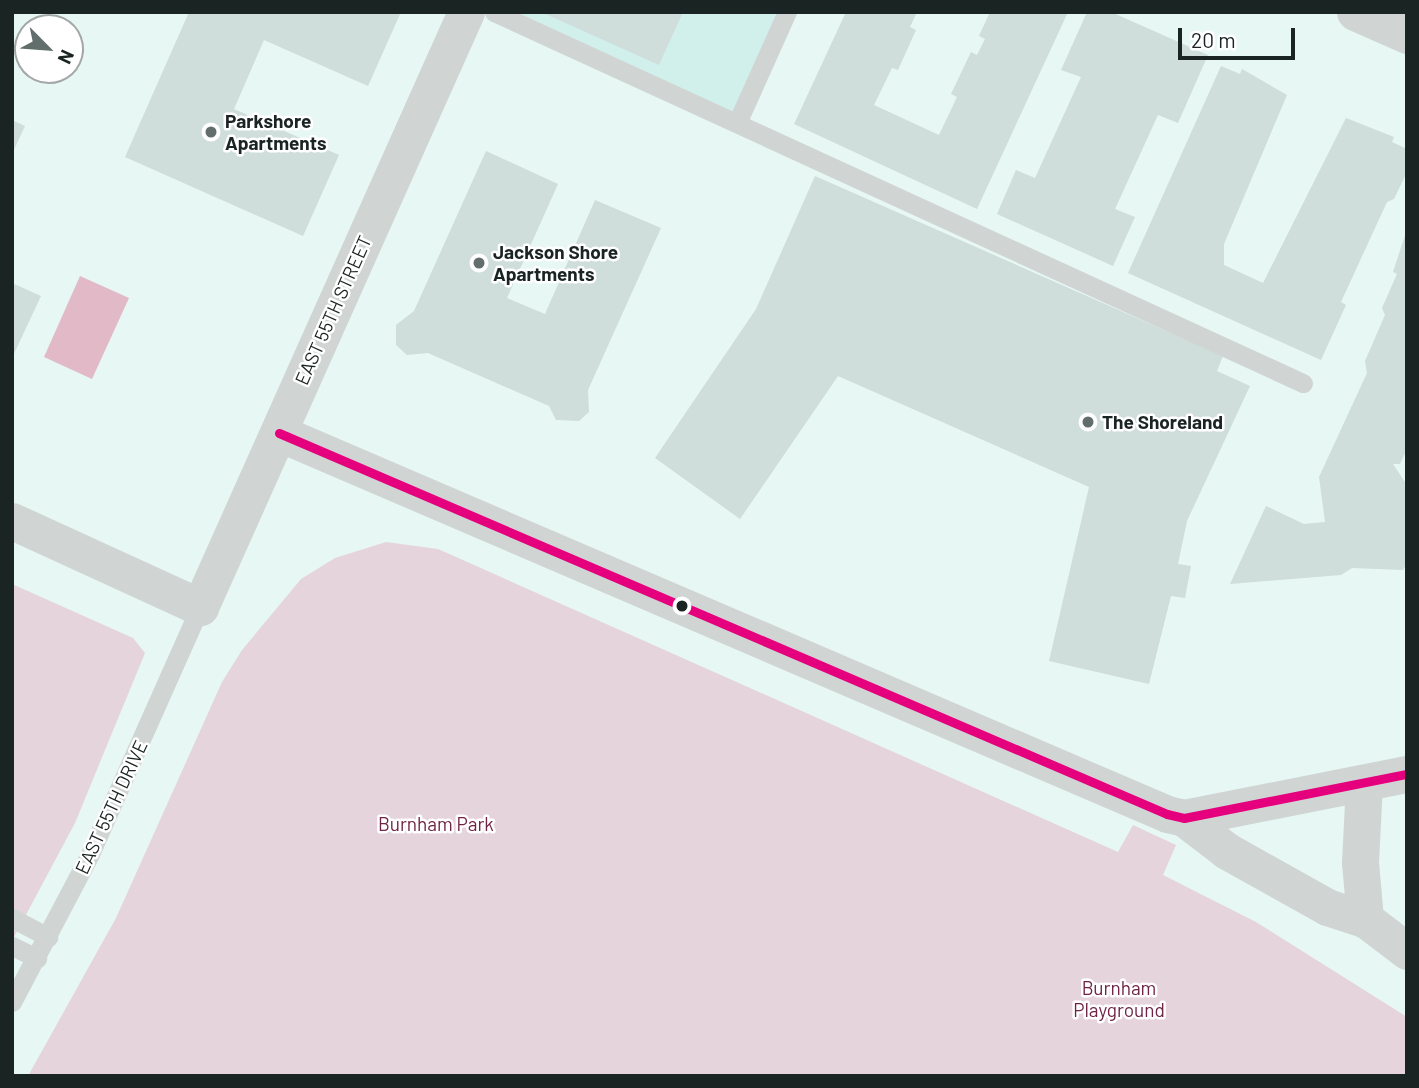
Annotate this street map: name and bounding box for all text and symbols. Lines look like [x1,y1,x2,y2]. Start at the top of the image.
north arrow [14,14,84,84]
scale bar [1181,14,1298,58]
text: 20 m [1191,27,1236,52]
text: N [54,47,80,68]
place label: Parkshore Apartments [225,110,327,154]
marker: Parkshore Apartments [203,124,219,140]
street label: EAST 55TH STREET [290,232,376,388]
place label: Jackson Shore Apartments [493,241,618,285]
marker: Jackson Shore Apartments [471,255,487,271]
place label: The Shoreland [1102,411,1223,433]
marker: The Shoreland [1080,414,1096,430]
unlabelled marker [675,599,689,613]
street label: EAST 55TH DRIVE [70,737,152,877]
park label: Burnham Park [378,813,494,835]
park label: Burnham Playground [1073,977,1165,1021]

